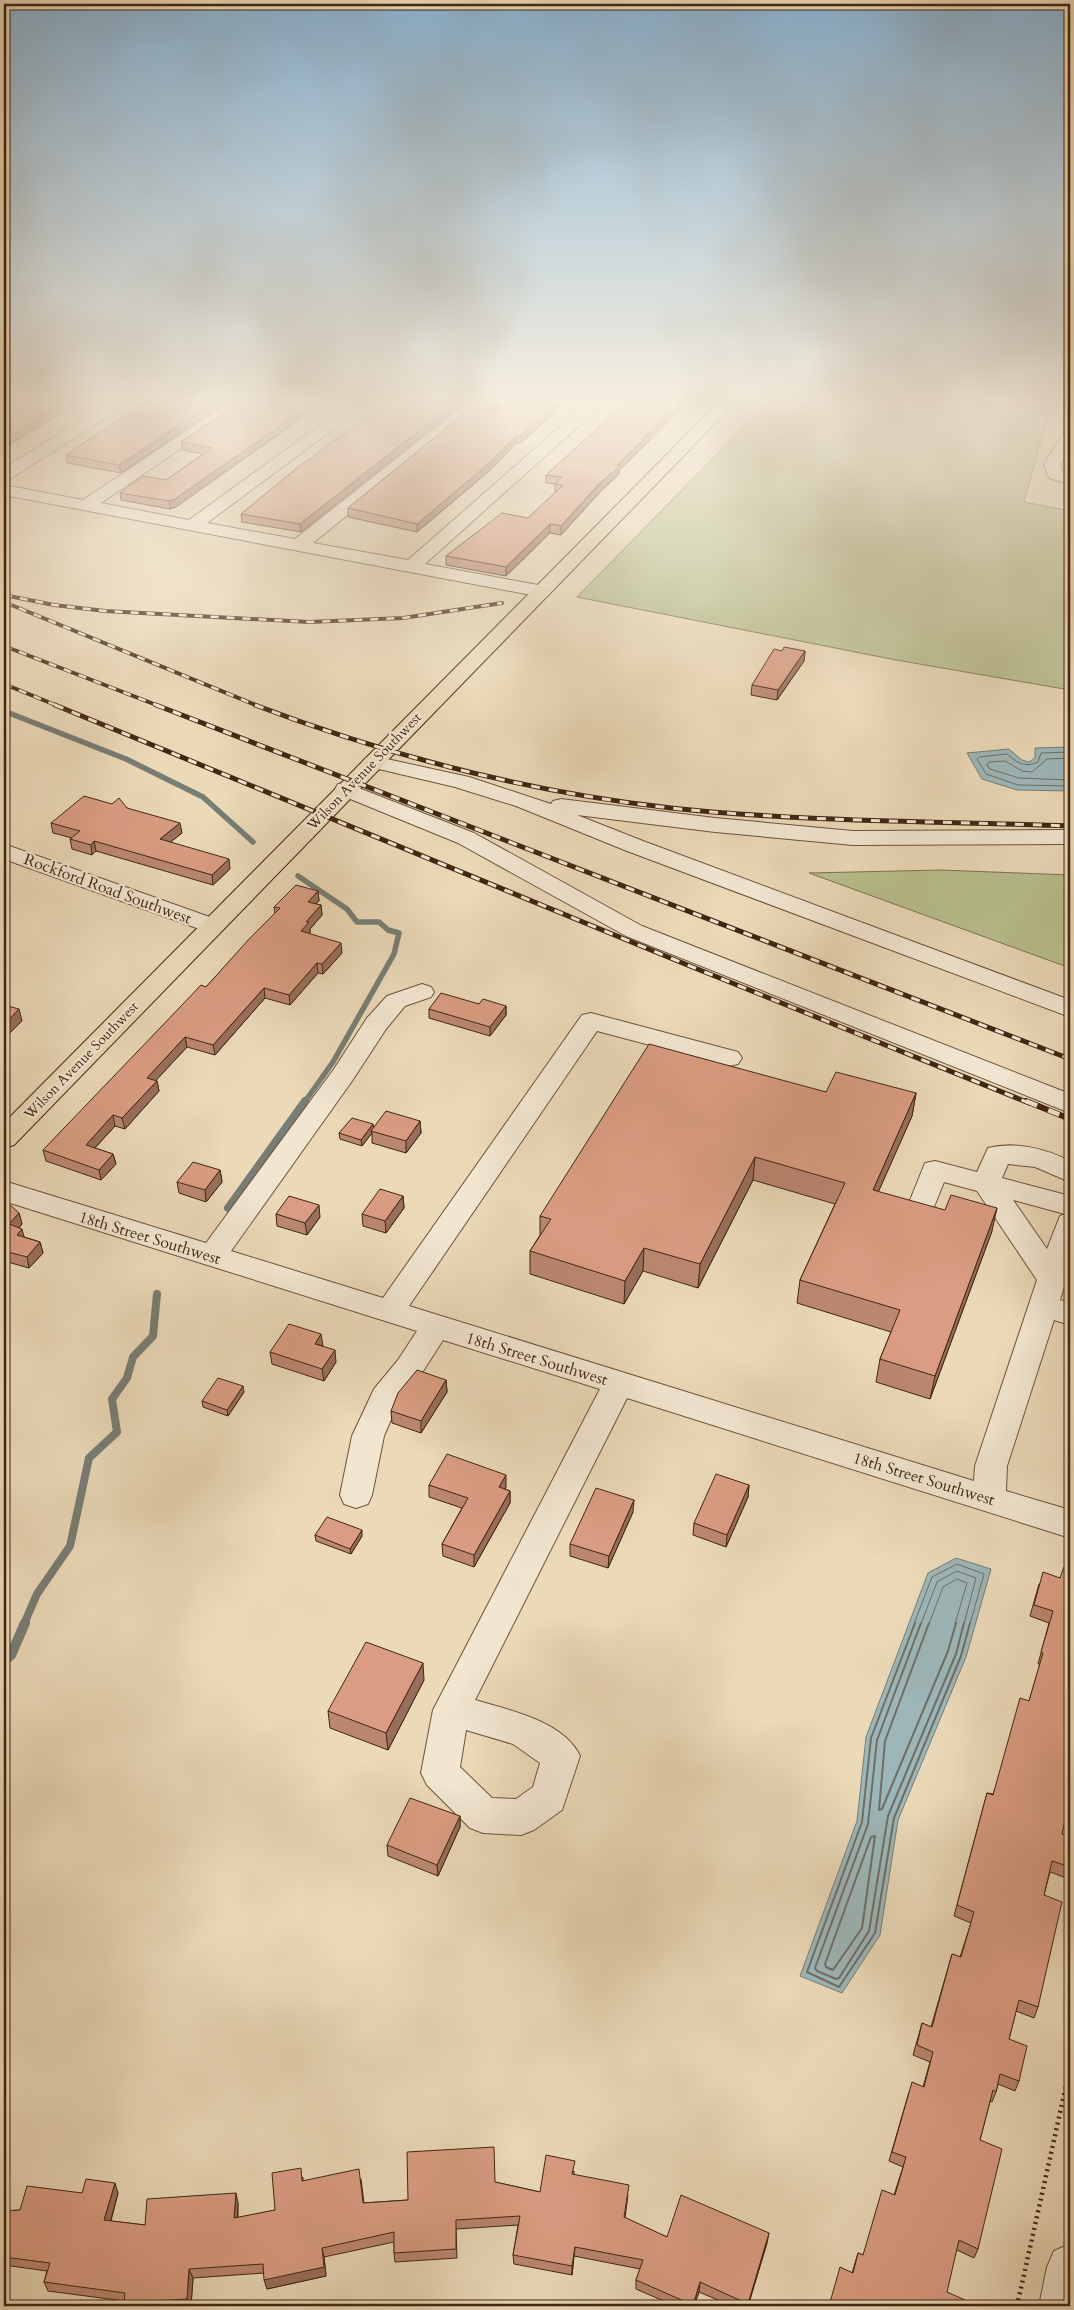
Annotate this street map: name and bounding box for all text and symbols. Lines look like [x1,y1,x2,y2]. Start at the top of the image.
street label: Wilson Avenue Southwest [302,708,426,835]
street label: Rockford Road Southwest [21,848,195,930]
street label: Wilson Avenue Southwest [19,997,143,1124]
street label: 18th Street Southwest [76,1206,223,1270]
street label: 18th Street Southwest [463,1327,610,1391]
street label: 18th Street Southwest [850,1447,997,1511]

